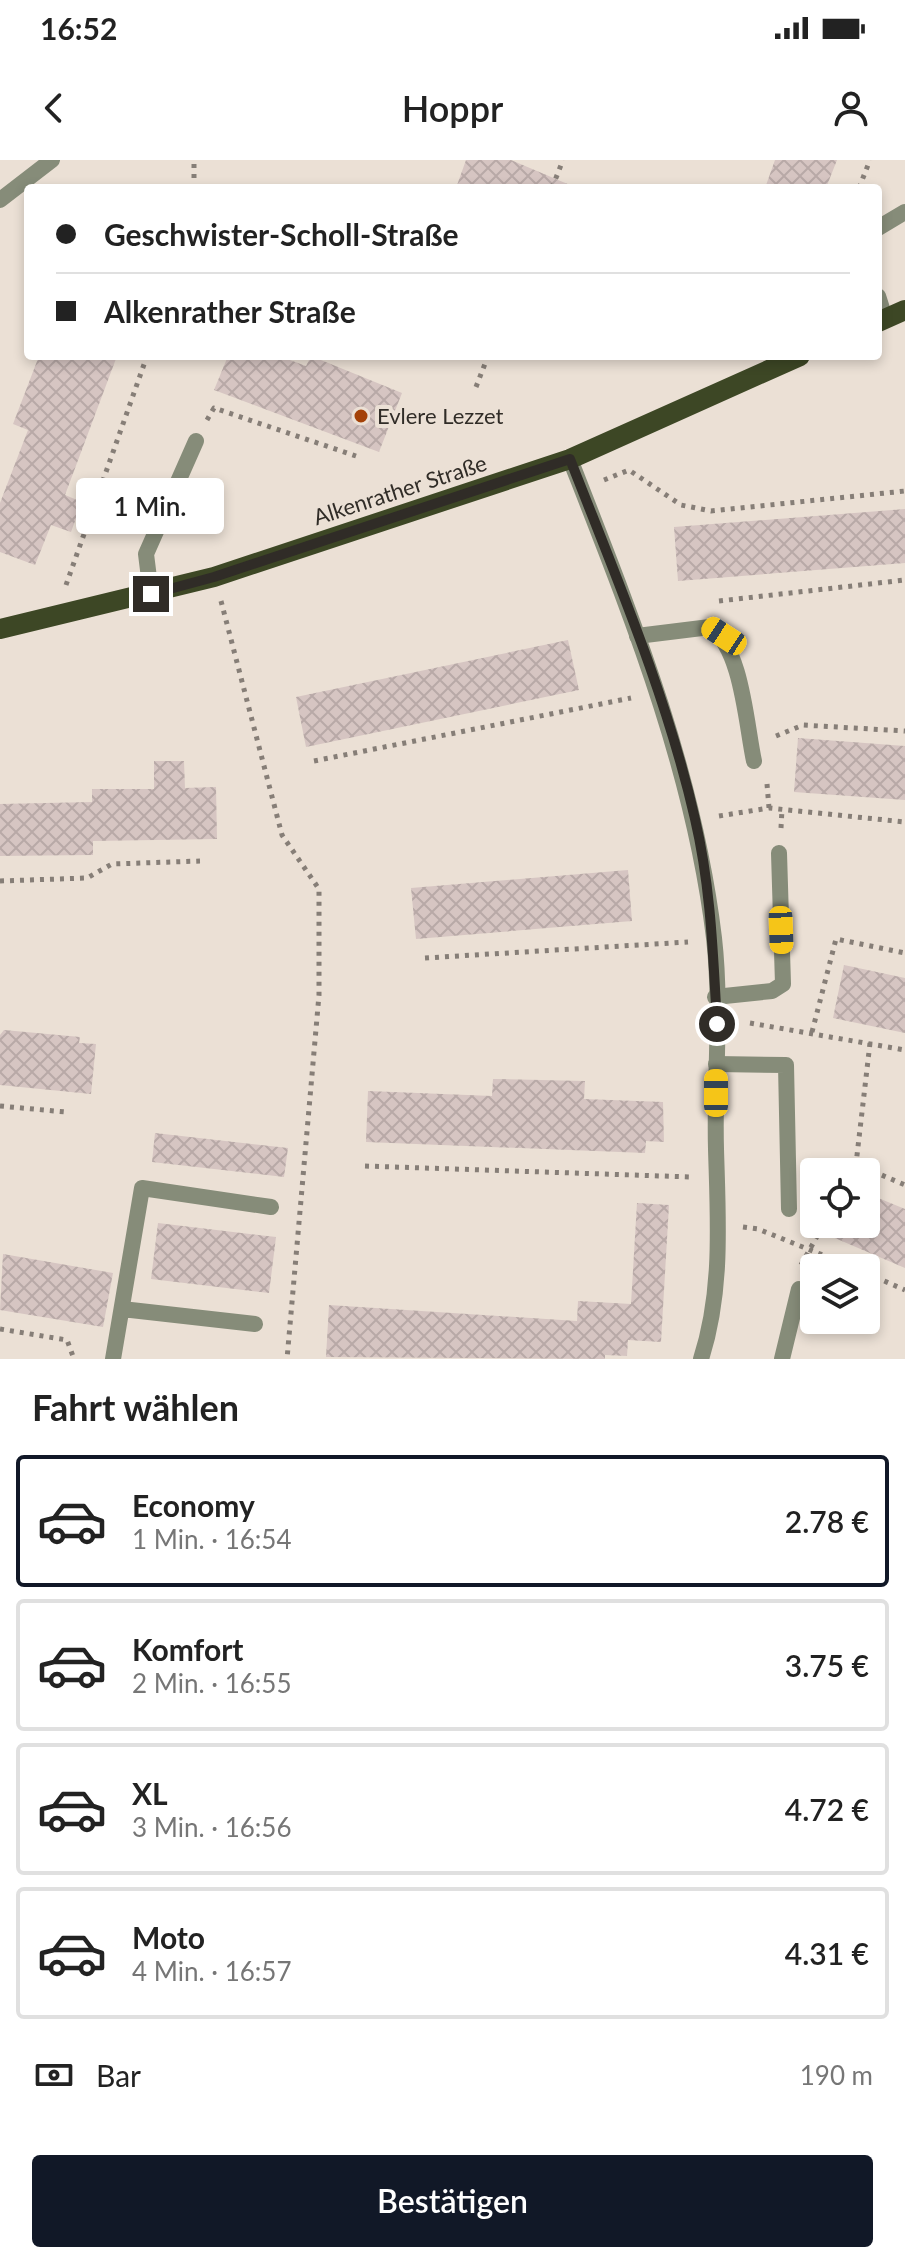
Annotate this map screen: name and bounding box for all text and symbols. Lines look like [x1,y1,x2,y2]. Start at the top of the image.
text: 16:52 [40,10,117,46]
icon: back [32,86,76,130]
text: Hoppr [402,86,503,130]
icon: person [829,86,873,130]
text: Geschwister-Scholl-Straße [104,216,458,252]
text: Alkenrather Straße [104,293,356,329]
place label: Evlere Lezzet [377,402,503,429]
marker: Evlere Lezzet [352,407,370,425]
street label: Alkenrather Straße [310,449,490,530]
callout: 1 Min. [77,478,225,534]
text: 1 Min. [114,490,186,522]
route end [133,576,169,612]
car [697,613,751,659]
car [768,906,794,954]
route start [699,1006,735,1042]
car [704,1069,728,1117]
map controls [800,1158,880,1334]
button: locate [800,1158,880,1238]
button: layers [800,1254,880,1334]
text: Fahrt wählen [32,1385,239,1429]
icon: car [36,1485,108,1557]
text: Economy [132,1487,255,1523]
text: 2.78 € [785,1503,869,1539]
text: 1 Min. · 16:54 [132,1523,291,1555]
icon: car [36,1629,108,1701]
text: Komfort [132,1631,243,1667]
text: 3.75 € [785,1647,869,1683]
text: 2 Min. · 16:55 [132,1667,291,1699]
icon: car [36,1773,108,1845]
text: XL [132,1775,168,1811]
text: 4.72 € [785,1791,869,1827]
text: 3 Min. · 16:56 [132,1811,291,1843]
icon: car [36,1917,108,1989]
text: Moto [132,1919,205,1955]
text: 4.31 € [785,1935,869,1971]
text: 4 Min. · 16:57 [132,1955,291,1987]
icon: cash [32,2053,76,2097]
text: Bar [96,2057,141,2093]
text: 190 m [800,2059,873,2091]
button: Bestätigen [32,2155,873,2247]

